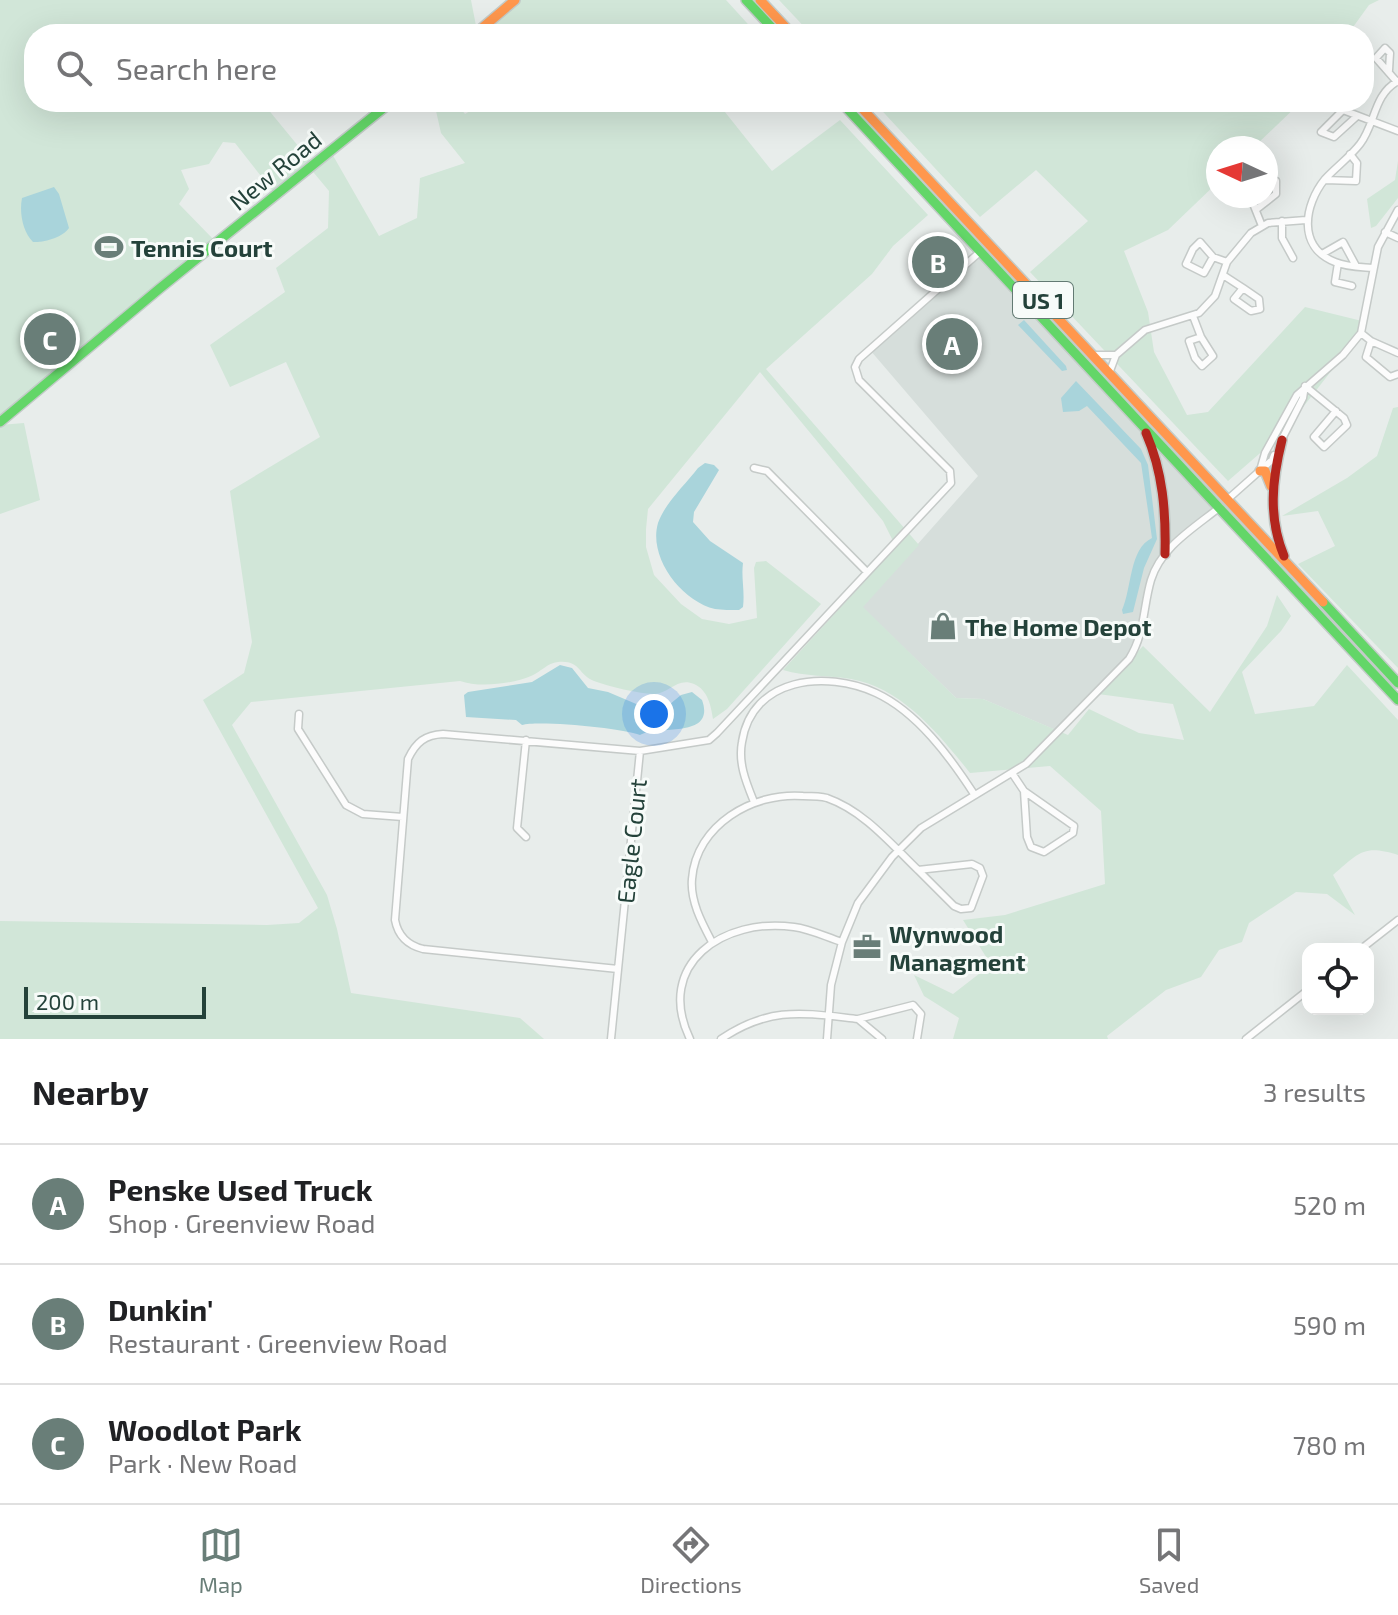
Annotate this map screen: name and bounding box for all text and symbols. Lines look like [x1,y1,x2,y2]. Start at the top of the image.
search box [24,24,1374,112]
icon: search [52,46,96,90]
text: Search here [116,50,277,86]
street label: New Road [223,124,327,216]
north arrow [1206,136,1278,208]
sports icon: Tennis Court [94,232,124,262]
pin: B [912,232,964,292]
place label: Tennis Court [131,233,273,262]
road number: US 1 [1013,282,1073,318]
pin: C [24,309,76,369]
pin: A [926,314,978,374]
shop icon: The Home Depot [928,611,958,641]
place label: The Home Depot [965,612,1152,641]
your location [634,694,674,734]
street label: Eagle Court [610,777,652,905]
place label: Wynwood Managment [889,919,1026,976]
office icon: Wynwood Managment [852,932,882,962]
map controls [1302,943,1374,1015]
button: locate [1302,943,1374,1015]
scale bar [24,983,206,1019]
text: 200 m [36,988,99,1014]
text: Nearby [32,1071,149,1112]
text: 3 results [1263,1076,1366,1107]
text: Penske Used Truck [108,1171,373,1207]
text: A [50,1189,66,1220]
text: 520 m [1293,1189,1366,1220]
text: Shop · Greenview Road [108,1207,376,1238]
text: Dunkin' [108,1291,213,1327]
text: B [50,1309,66,1340]
text: 590 m [1293,1309,1366,1340]
text: Restaurant · Greenview Road [108,1327,448,1358]
text: Woodlot Park [108,1411,301,1447]
text: C [50,1429,66,1460]
text: 780 m [1293,1429,1366,1460]
text: Park · New Road [108,1447,298,1478]
tab: Map [199,1523,243,1597]
tab: Directions [640,1523,742,1597]
tab: Saved [1139,1523,1199,1597]

